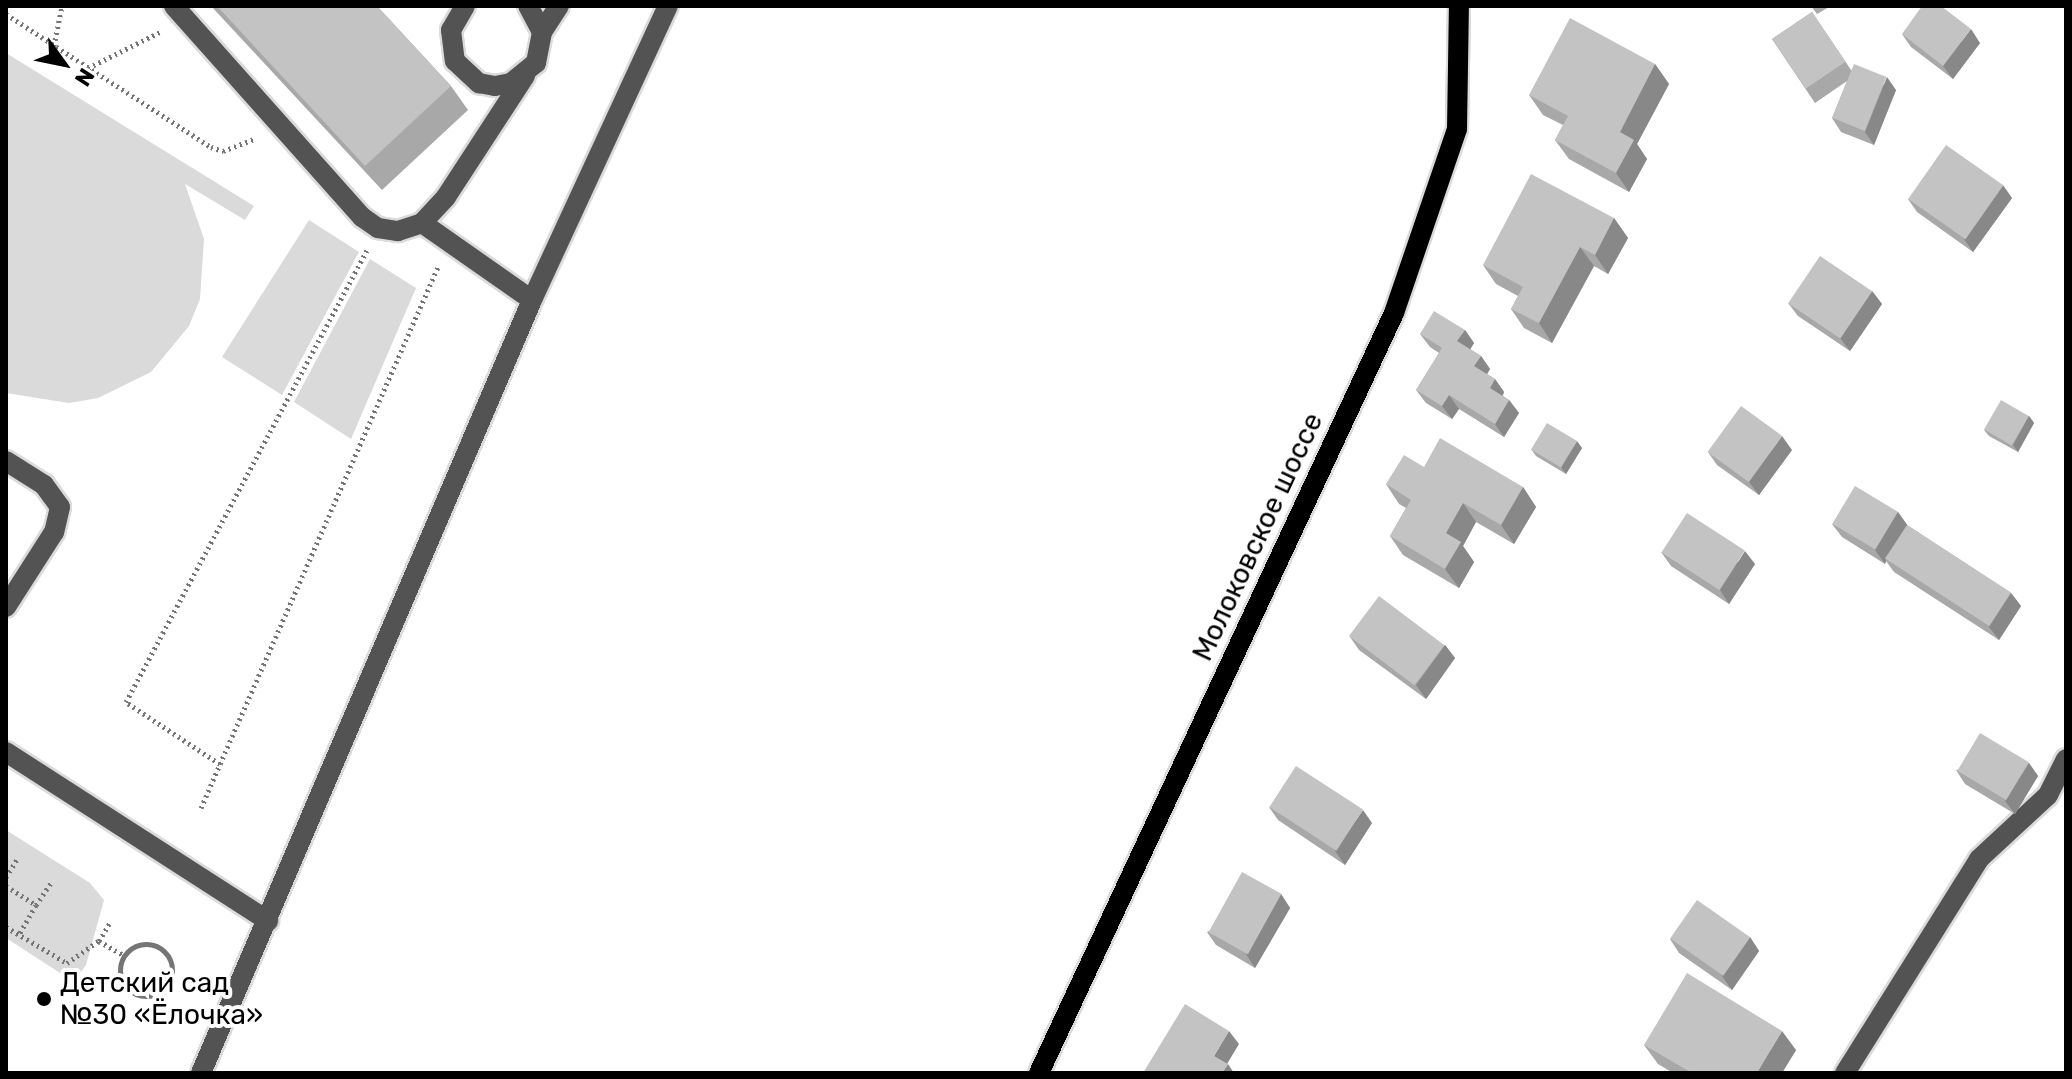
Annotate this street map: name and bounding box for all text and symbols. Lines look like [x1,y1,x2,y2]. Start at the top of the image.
north arrow [24,24,104,104]
text: N [69,63,100,91]
street label: Молоковское шоссе [1186,408,1330,666]
place label: Детский сад №30 «Ёлочка» [60,966,263,1032]
marker: Детский сад №30 «Ёлочка» [35,990,53,1008]

